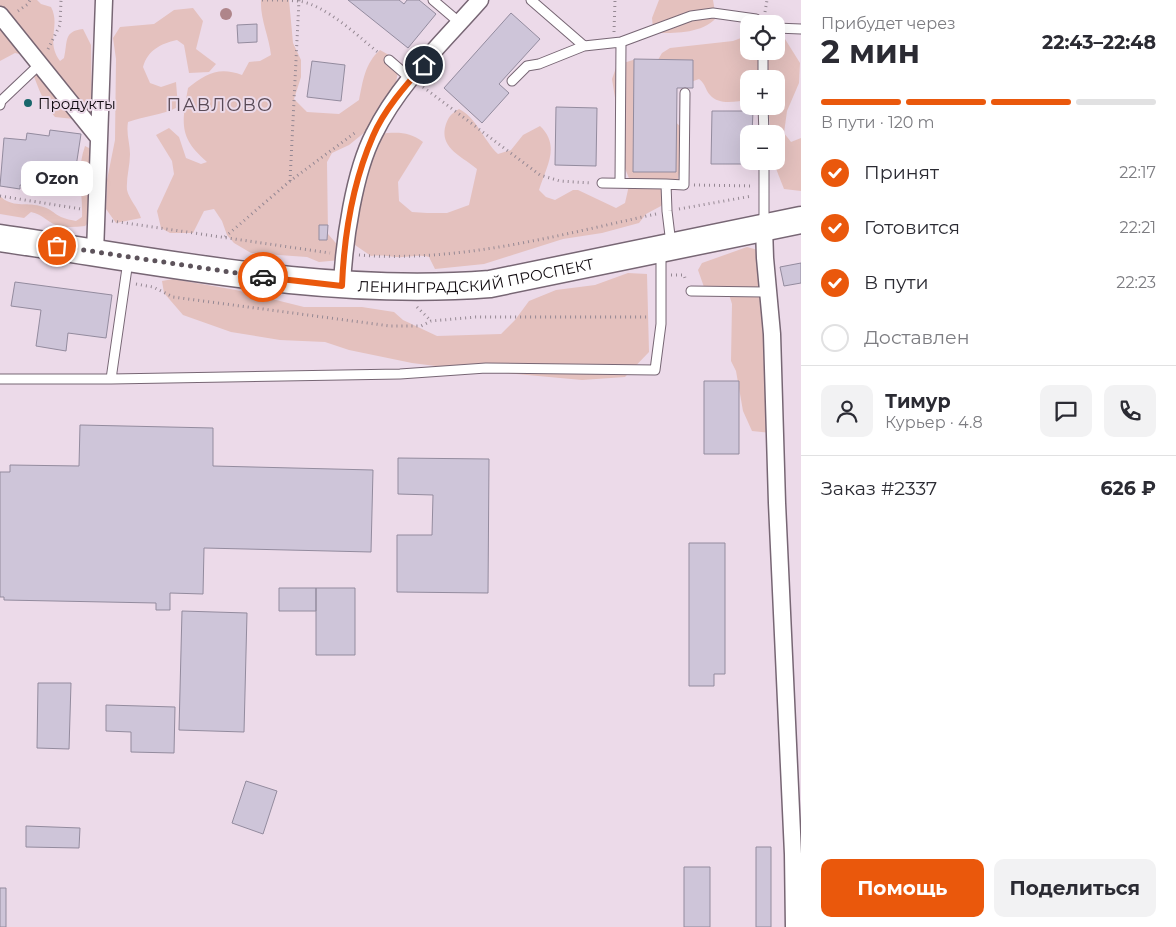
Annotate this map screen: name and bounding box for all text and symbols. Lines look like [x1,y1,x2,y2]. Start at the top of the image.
text: Прибудет через [821,14,956,33]
map controls [740,15,785,170]
button: locate [740,15,785,60]
text: 22:43–22:48 [1042,31,1156,54]
text: 2 мин [821,32,920,71]
pin [403,44,445,86]
icon: home [410,51,438,79]
button: + [740,70,785,115]
place label: Продукты [38,94,116,113]
district label: ПАВЛОВО [167,94,273,116]
marker: Продукты [22,97,34,109]
text: В пути · 120 m [821,113,934,132]
button: − [740,125,785,170]
icon: check [821,159,849,187]
callout: Ozon [21,161,93,196]
text: Принят [864,161,939,184]
text: 22:17 [1119,163,1156,182]
text: Ozon [35,169,79,188]
icon: check [821,214,849,242]
text: Готовится [864,216,960,239]
text: 22:21 [1120,218,1156,237]
pin [36,225,78,267]
icon: bag [43,232,71,260]
courier [238,252,288,302]
street label: ЛЕНИНГРАДСКИЙ ПРОСПЕКТ [357,253,595,296]
icon: car [249,263,277,291]
icon: check [821,269,849,297]
text: В пути [864,271,929,294]
text: 22:23 [1116,273,1156,292]
text: Доставлен [864,326,970,349]
button: person [821,385,873,437]
button: chat [1040,385,1092,437]
button: phone [1104,385,1156,437]
text: Тимур [885,390,951,413]
text: Курьер · 4.8 [885,413,983,432]
text: Заказ #2337 [821,477,937,500]
text: 626 ₽ [1100,477,1156,500]
button: Помощь [821,859,984,917]
button: Поделиться [994,859,1156,917]

